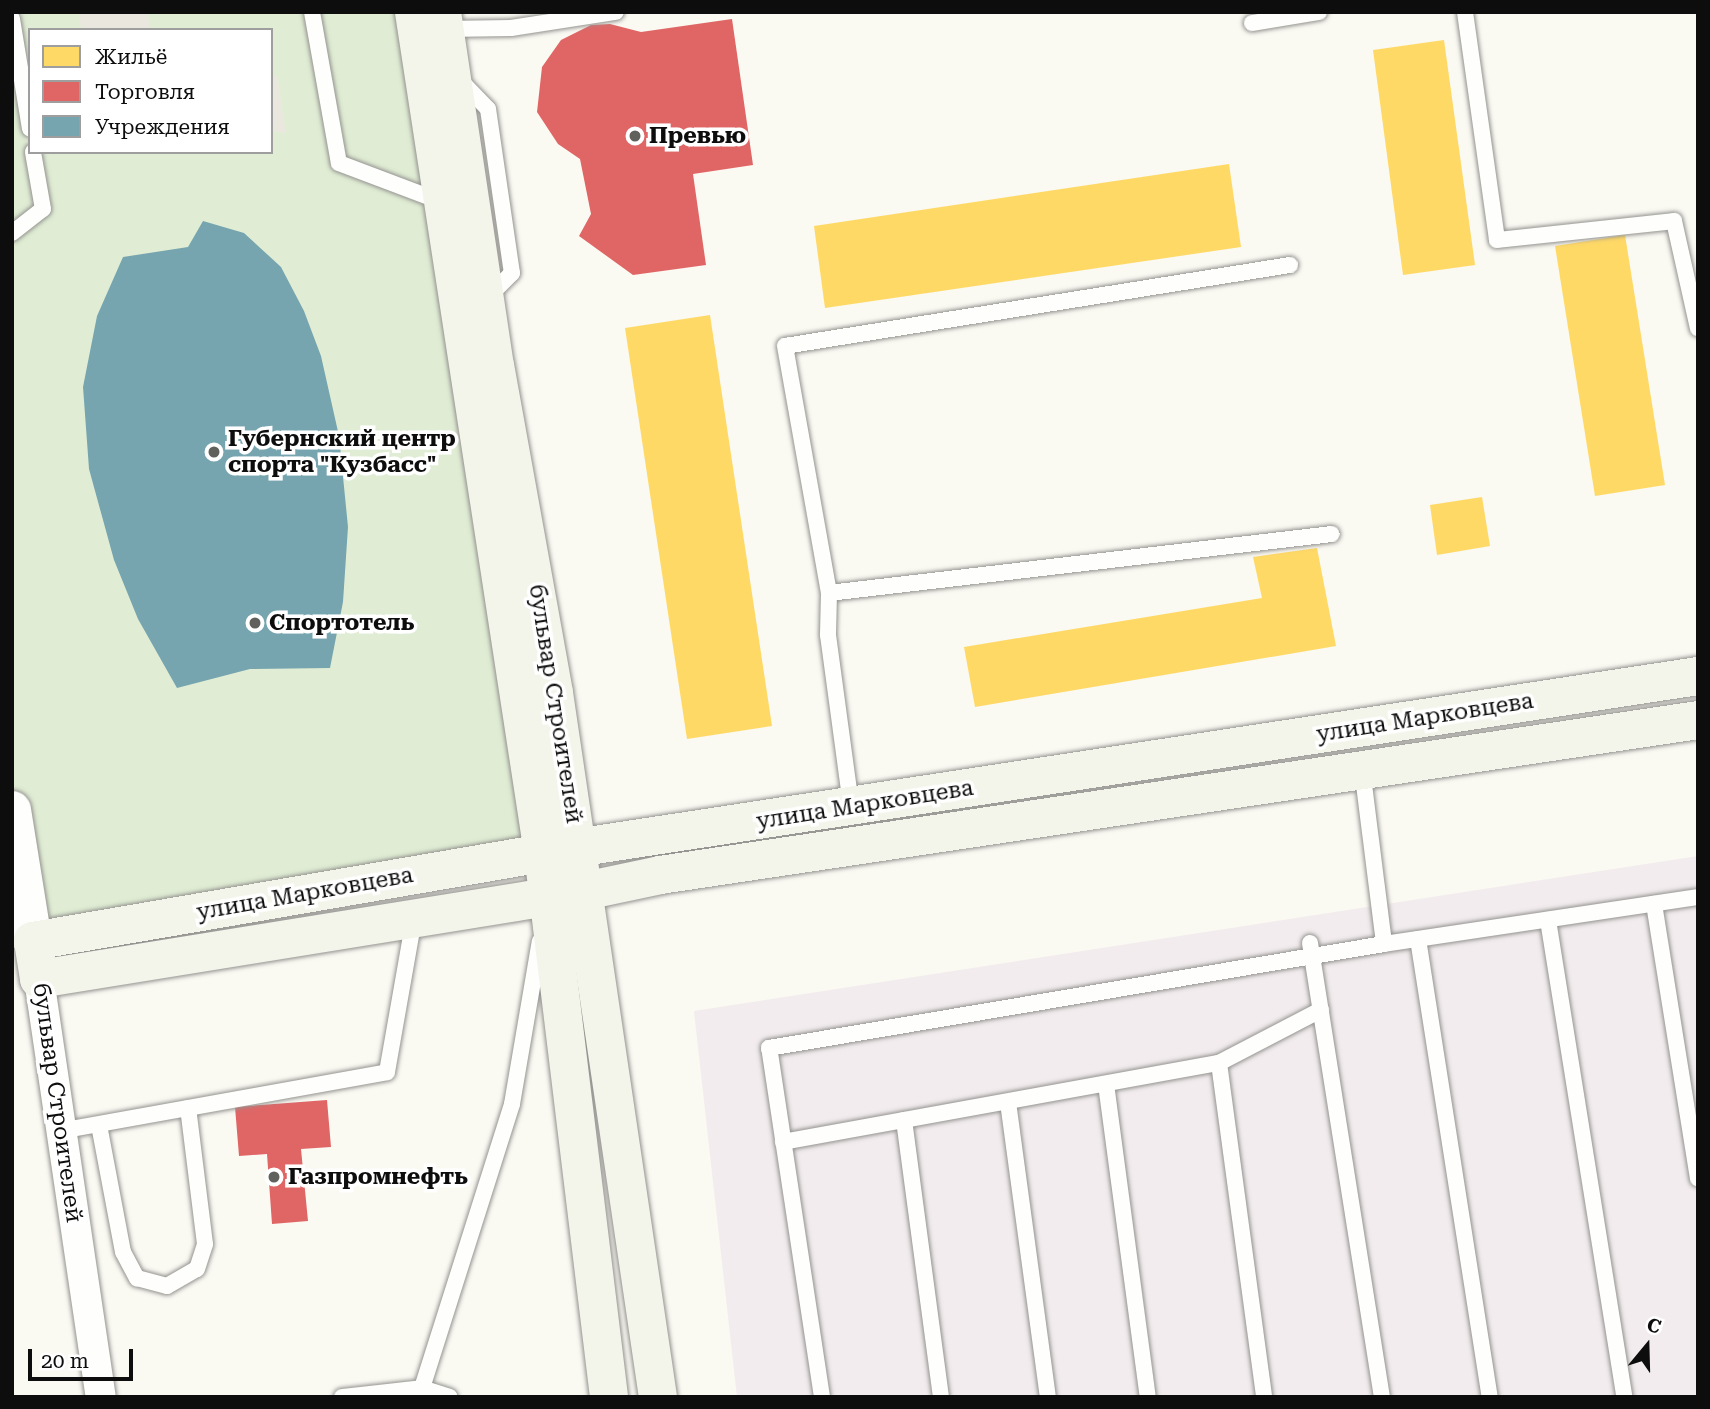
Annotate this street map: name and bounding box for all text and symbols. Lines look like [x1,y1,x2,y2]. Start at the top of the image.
legend [28,28,273,154]
text: Жильё [95,45,167,69]
text: Торговля [95,80,195,104]
text: Учреждения [95,115,230,139]
place label: Превью [649,122,746,150]
marker: Превью [627,128,643,144]
place label: Губернский центр спорта "Кузбасс" [228,425,456,479]
marker: Губернский центр спорта "Кузбасс" [206,444,222,460]
street label: бульвар Строителей [522,582,588,826]
place label: Спортотель [269,609,414,637]
marker: Спортотель [247,615,263,631]
street label: улица Марковцева [1315,687,1535,749]
street label: улица Марковцева [755,774,975,836]
street label: улица Марковцева [195,861,415,927]
street label: бульвар Строителей [27,981,87,1225]
place label: Газпромнефть [288,1163,468,1191]
marker: Газпромнефть [266,1169,282,1185]
north arrow [1612,1311,1682,1381]
text: С [1644,1313,1664,1339]
scale bar [32,1336,136,1380]
text: 20 m [41,1349,89,1373]

